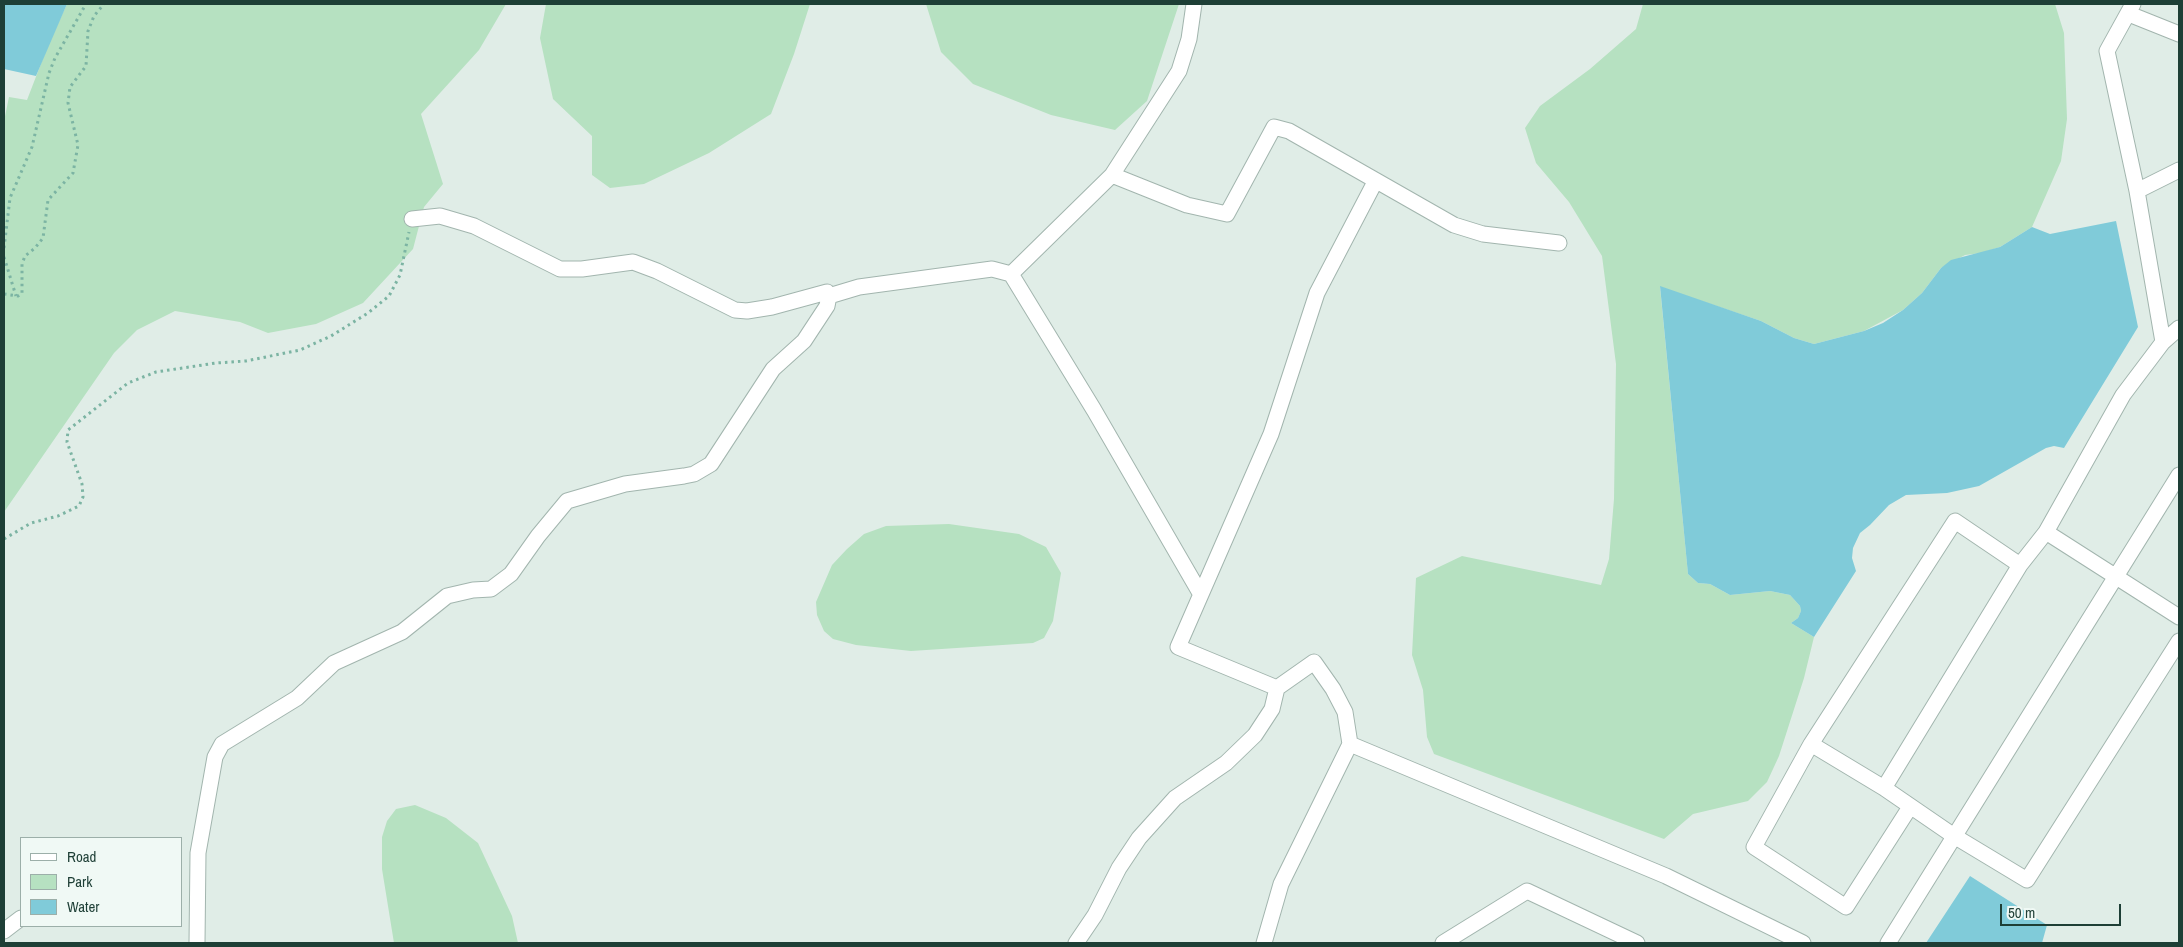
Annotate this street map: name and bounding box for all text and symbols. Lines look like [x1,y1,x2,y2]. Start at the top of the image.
legend [20,837,182,927]
text: Road [67,846,96,867]
text: Park [67,871,92,892]
scale bar [2003,894,2124,926]
text: Water [67,896,99,917]
text: 50 m [2008,902,2035,923]

